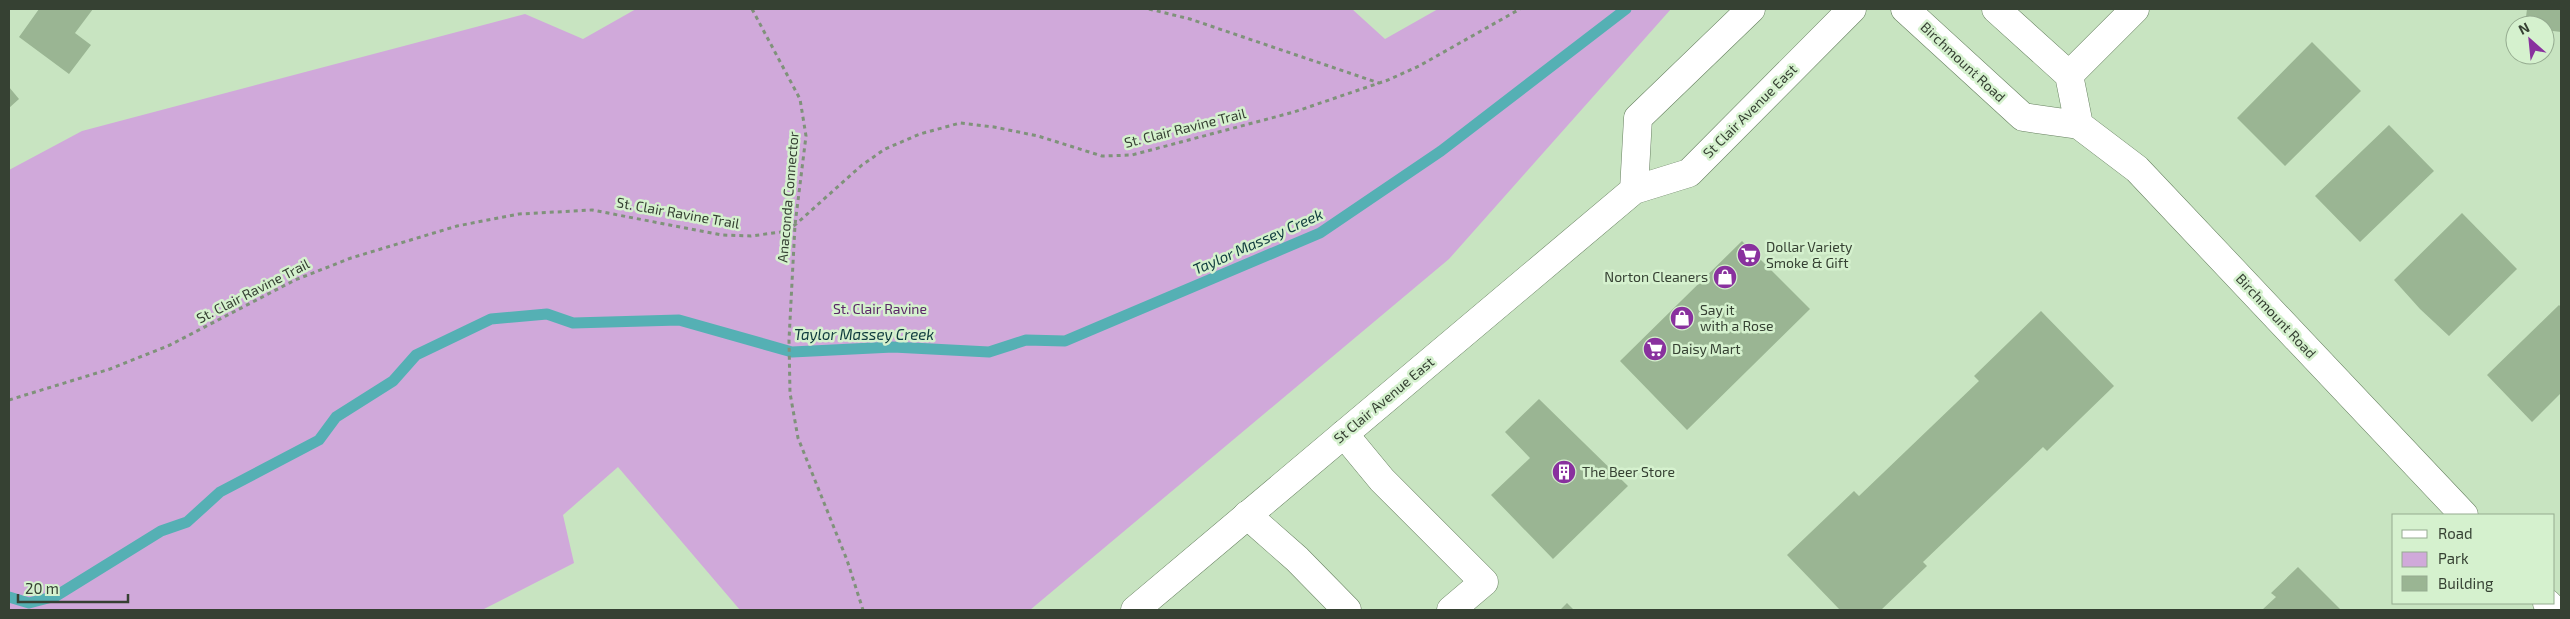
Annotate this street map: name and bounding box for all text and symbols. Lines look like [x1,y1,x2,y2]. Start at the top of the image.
north arrow [2505,15,2555,65]
street label: Birchmount Road [1917,18,2009,105]
text: N [2516,18,2532,38]
street label: St Clair Avenue East [1699,60,1800,161]
street label: St. Clair Ravine Trail [1122,104,1248,151]
street label: Anaconda Connector [773,130,802,263]
street label: St. Clair Ravine Trail [615,193,742,232]
water label: Taylor Massey Creek [1190,204,1326,279]
place label: Dollar Variety Smoke & Gift [1766,238,1853,271]
supermarket icon: Dollar Variety Smoke & Gift [1736,242,1762,268]
street label: St. Clair Ravine Trail [193,254,313,326]
shop icon: Norton Cleaners [1712,264,1738,290]
place label: Norton Cleaners [1604,268,1708,285]
street label: Birchmount Road [2233,270,2320,362]
park label: St. Clair Ravine [833,300,927,317]
place label: Say it with a Rose [1700,301,1774,334]
shop icon: Say it with a Rose [1669,305,1695,331]
water label: Taylor Massey Creek [794,325,934,344]
supermarket icon: Daisy Mart [1642,336,1668,362]
place label: Daisy Mart [1672,340,1741,357]
street label: St Clair Avenue East [1330,353,1437,447]
building icon: The Beer Store [1551,459,1577,485]
place label: The Beer Store [1582,463,1675,480]
legend [2392,514,2555,604]
text: Road [2438,524,2473,542]
text: Park [2438,549,2469,567]
scale bar [18,572,128,604]
text: Building [2438,574,2494,592]
text: 20 m [25,579,59,597]

